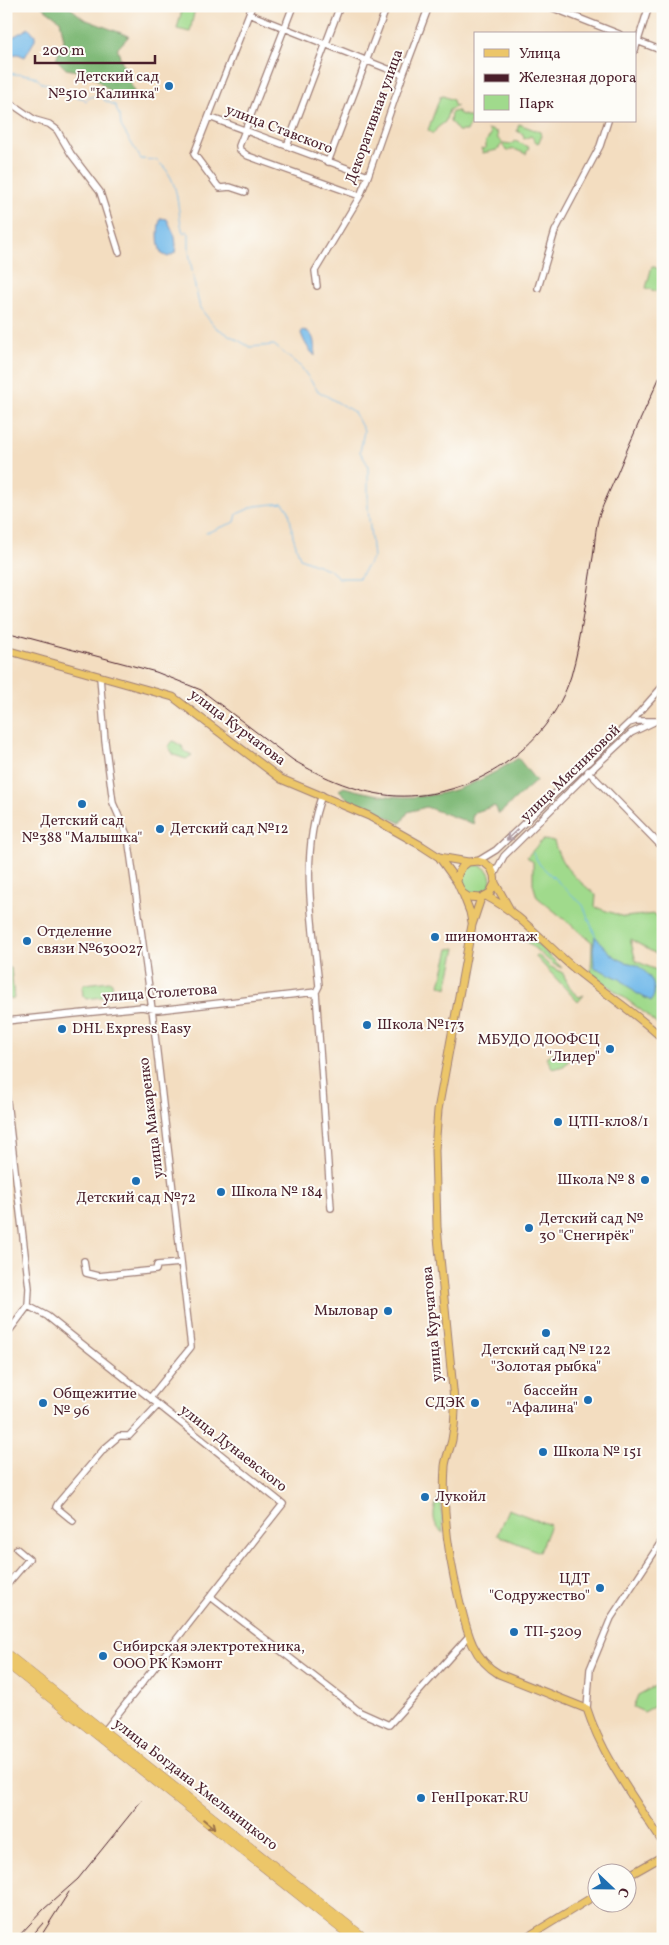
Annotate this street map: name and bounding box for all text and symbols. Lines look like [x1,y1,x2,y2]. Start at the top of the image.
scale bar [35,32,155,64]
legend [474,32,636,122]
text: 200 m [42,41,85,62]
text: Улица [519,44,561,65]
street label: Декоративная улица [341,47,409,187]
place label: Детский сад №510 "Калинка" [48,67,160,105]
text: Железная дорога [519,68,636,89]
marker: Детский сад №510 "Калинка" [163,80,175,92]
text: Парк [519,94,554,115]
street label: улица Ставского [222,100,336,160]
street label: улица Курчатова [184,685,290,771]
street label: улица Мясниковой [516,721,626,827]
marker: Детский сад №388 "Малышка" [76,798,88,810]
place label: Детский сад №388 "Малышка" [22,811,142,849]
place label: Детский сад №12 [170,819,288,840]
marker: Детский сад №12 [154,823,166,835]
one-way arrow [506,829,519,841]
place label: Отделение связи №630027 [37,922,143,960]
place label: шиномонтаж [445,927,538,948]
marker: шиномонтаж [429,931,441,943]
marker: Отделение связи №630027 [21,935,33,947]
street label: улица Столетова [102,980,218,1008]
place label: Школа №173 [377,1015,464,1036]
place label: DHL Express Easy [72,1019,191,1040]
marker: Школа №173 [361,1019,373,1031]
marker: DHL Express Easy [56,1023,68,1035]
place label: МБУДО ДООФСЦ "Лидер" [477,1030,600,1068]
marker: МБУДО ДООФСЦ "Лидер" [604,1043,616,1055]
street label: улица Макаренко [134,1056,170,1180]
place label: ЦТП-кл08/1 [568,1112,648,1133]
marker: ЦТП-кл08/1 [552,1116,564,1128]
place label: Школа № 8 [557,1170,635,1191]
marker: Школа № 8 [639,1174,651,1186]
marker: Детский сад №72 [130,1175,142,1187]
place label: Школа № 184 [231,1182,323,1203]
marker: Школа № 184 [215,1186,227,1198]
place label: Детский сад №72 [76,1188,196,1209]
place label: Детский сад № 30 "Снегирёк" [539,1209,644,1247]
marker: Детский сад № 30 "Снегирёк" [523,1222,535,1234]
street label: улица Курчатова [417,1265,449,1383]
place label: Мыловар [314,1301,378,1322]
marker: Мыловар [382,1305,394,1317]
marker: Детский сад № 122 "Золотая рыбка" [540,1327,552,1339]
place label: Детский сад № 122 "Золотая рыбка" [481,1340,611,1378]
place label: бассейн "Афалина" [507,1381,578,1419]
place label: Общежитие № 96 [53,1384,137,1422]
place label: СДЭК [425,1393,465,1414]
marker: бассейн "Афалина" [582,1394,594,1406]
marker: Общежитие № 96 [37,1397,49,1409]
marker: СДЭК [469,1397,481,1409]
street label: улица Дунаевского [175,1400,291,1498]
place label: Школа № 151 [553,1442,642,1463]
marker: Школа № 151 [537,1446,549,1458]
place label: Лукойл [435,1487,486,1508]
marker: Лукойл [419,1491,431,1503]
place label: ЦДТ "Содружество" [489,1569,590,1607]
marker: ЦДТ "Содружество" [594,1582,606,1594]
place label: ТП-5209 [524,1622,582,1643]
marker: ТП-5209 [508,1626,520,1638]
place label: Сибирская электротехника, ООО РК Кэмонт [113,1637,305,1675]
marker: Сибирская электротехника, ООО РК Кэмонт [97,1650,109,1662]
street label: улица Богдана Хмельницкого [108,1714,282,1856]
place label: ГенПрокат.RU [431,1788,529,1809]
marker: ГенПрокат.RU [415,1792,427,1804]
one-way arrow [202,1818,215,1829]
north arrow [586,1862,636,1912]
text: С [612,1885,633,1900]

